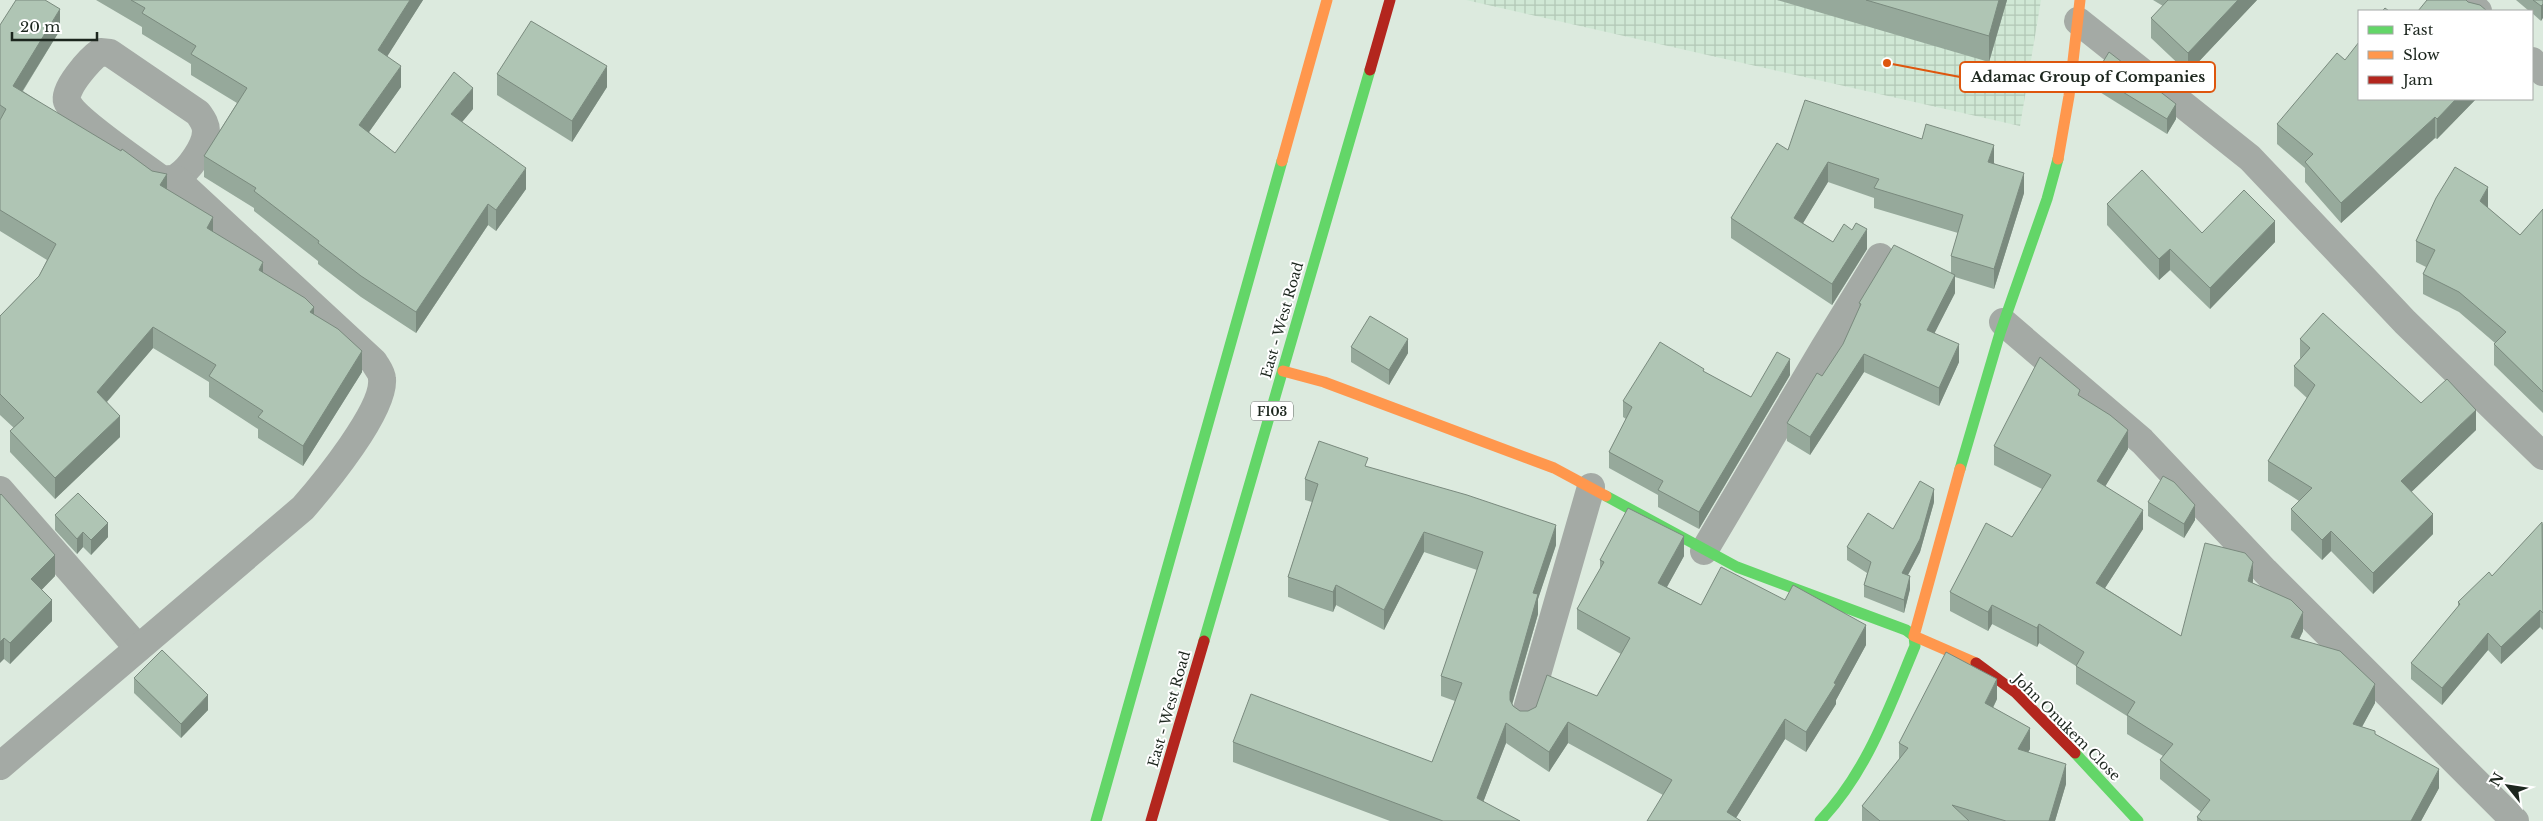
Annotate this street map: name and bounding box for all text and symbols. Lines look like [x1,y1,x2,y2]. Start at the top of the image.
scale bar [12,10,98,42]
legend [2358,10,2533,100]
text: 20 m [20,17,60,36]
text: Fast [2403,20,2434,39]
text: Slow [2403,45,2440,64]
callout: Adamac Group of Companies [1960,62,2215,92]
text: Adamac Group of Companies [1970,67,2205,86]
text: Jam [2401,70,2433,89]
street label: East - West Road [1257,259,1307,380]
road number: F103 [1251,402,1293,421]
street label: East - West Road [1144,648,1194,769]
street label: John Onukem Close [2008,668,2124,784]
north arrow [2483,761,2533,811]
text: N [2486,769,2508,790]

